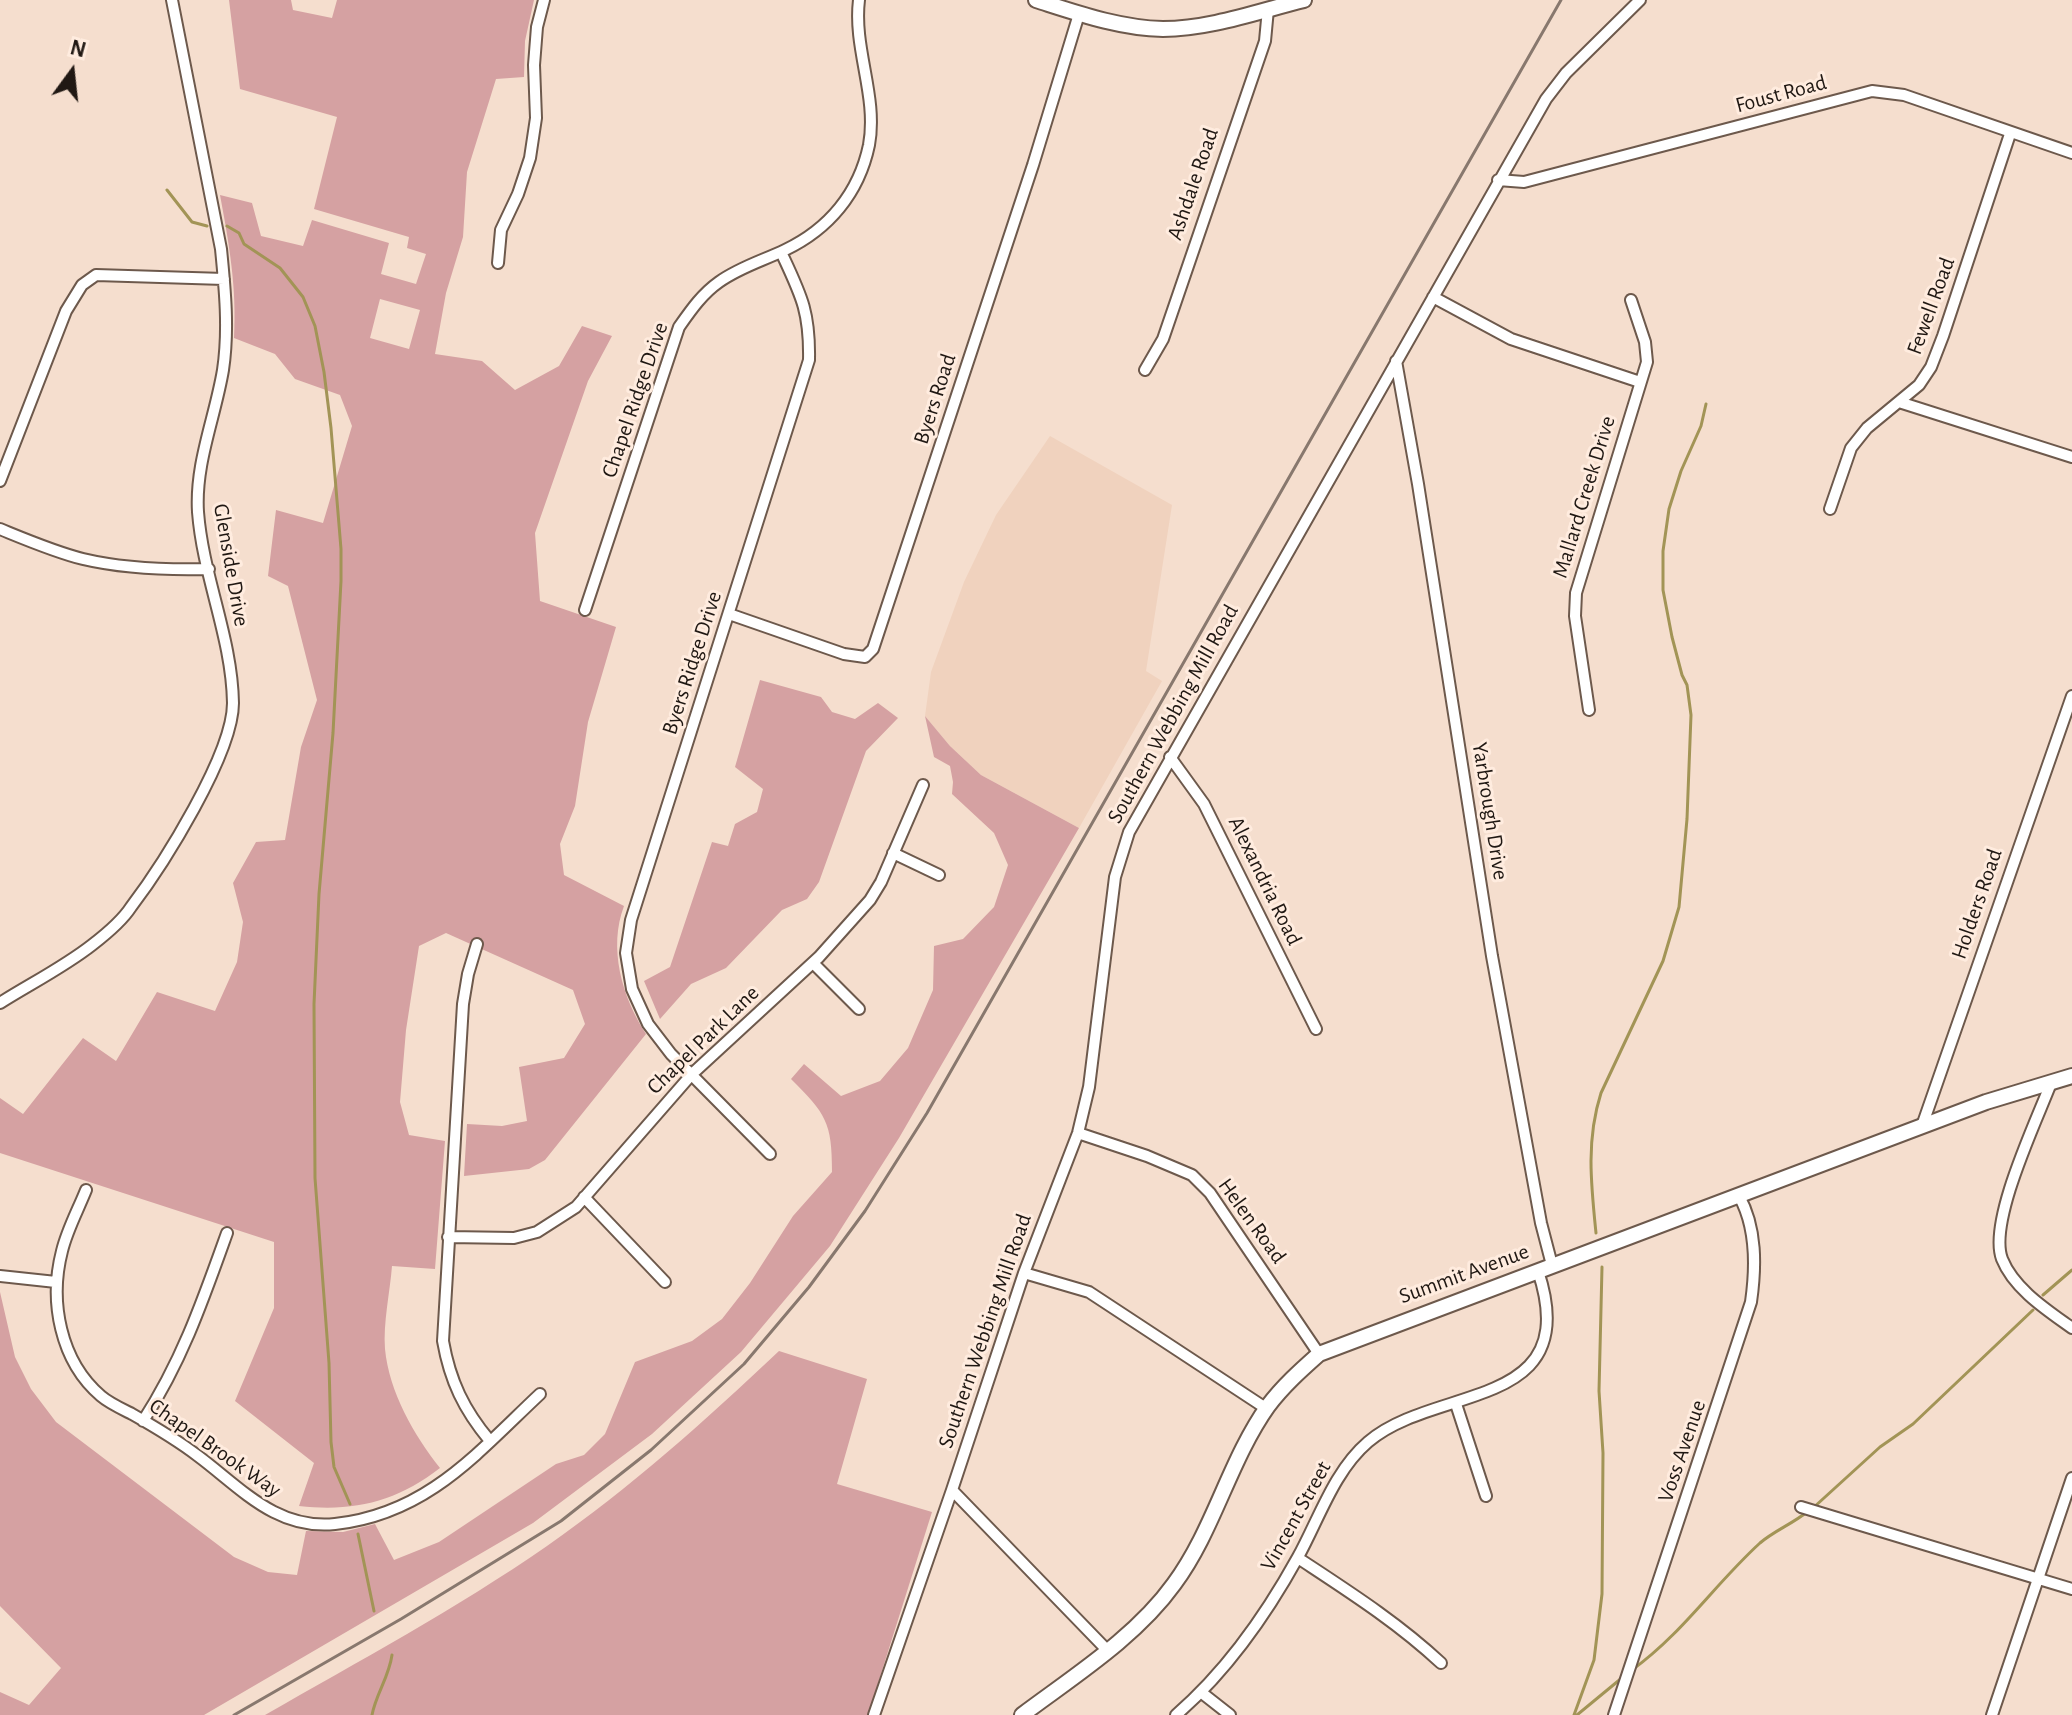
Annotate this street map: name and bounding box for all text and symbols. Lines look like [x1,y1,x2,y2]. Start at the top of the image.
north arrow [32,32,112,112]
text: N [68,36,88,61]
street label: Foust Road [1733,69,1829,119]
street label: Ashdale Road [1162,124,1224,244]
street label: Fewell Road [1901,254,1961,358]
street label: Chapel Ridge Drive [596,319,674,481]
street label: Byers Road [908,350,962,448]
street label: Mallard Creek Drive [1547,413,1621,581]
street label: Glenside Drive [207,502,255,628]
street label: Byers Ridge Drive [656,588,728,738]
street label: Southern Webbing Mill Road [1102,600,1244,828]
street label: Yarbrough Drive [1466,740,1514,882]
street label: Alexandria Road [1222,812,1308,950]
street label: Holders Road [1946,845,2008,963]
street label: Chapel Park Lane [641,980,765,1100]
street label: Helen Road [1212,1173,1292,1269]
street label: Southern Webbing Mill Road [932,1210,1038,1452]
street label: Summit Avenue [1395,1238,1533,1310]
street label: Chapel Brook Way [144,1393,286,1503]
street label: Voss Avenue [1652,1396,1712,1506]
street label: Vincent Street [1255,1456,1337,1576]

